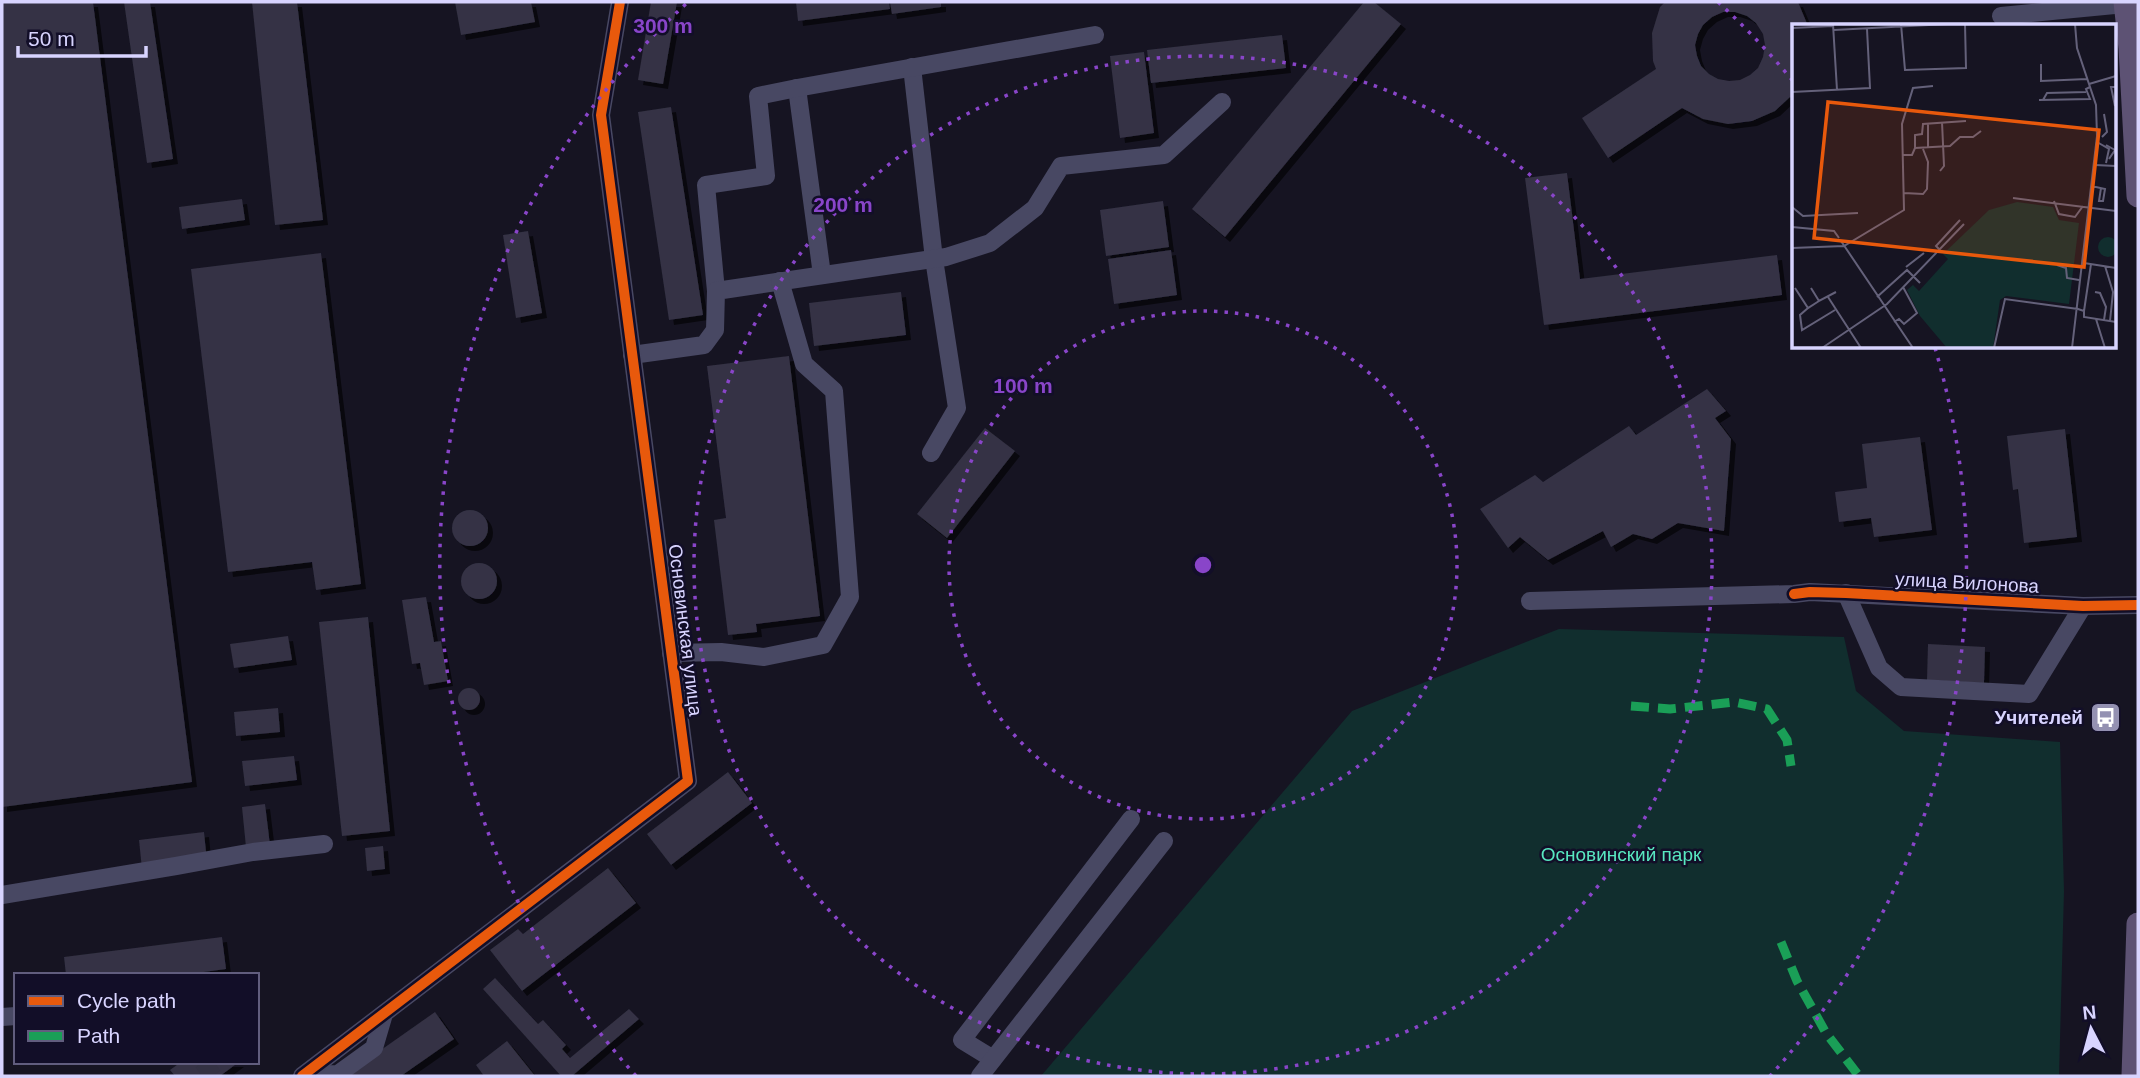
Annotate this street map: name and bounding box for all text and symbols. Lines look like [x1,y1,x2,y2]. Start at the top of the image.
scale bar [18,14,145,58]
text: 300 m [633,14,693,37]
inset map [1792,24,2116,348]
text: 50 m [28,27,75,50]
text: 200 m [813,193,873,216]
text: 100 m [993,374,1053,397]
street label: Основинская улица [665,543,707,718]
centre of rings [1191,553,1215,577]
street label: улица Вилонова [1894,568,2040,597]
bus stop icon: Учителей [2089,700,2123,734]
place label: Учителей [1995,707,2083,728]
park label: Основинский парк [1541,844,1702,865]
legend [14,973,259,1064]
text: Cycle path [77,989,176,1012]
north arrow [2056,994,2126,1064]
text: N [2081,1001,2097,1024]
text: Path [77,1024,120,1047]

